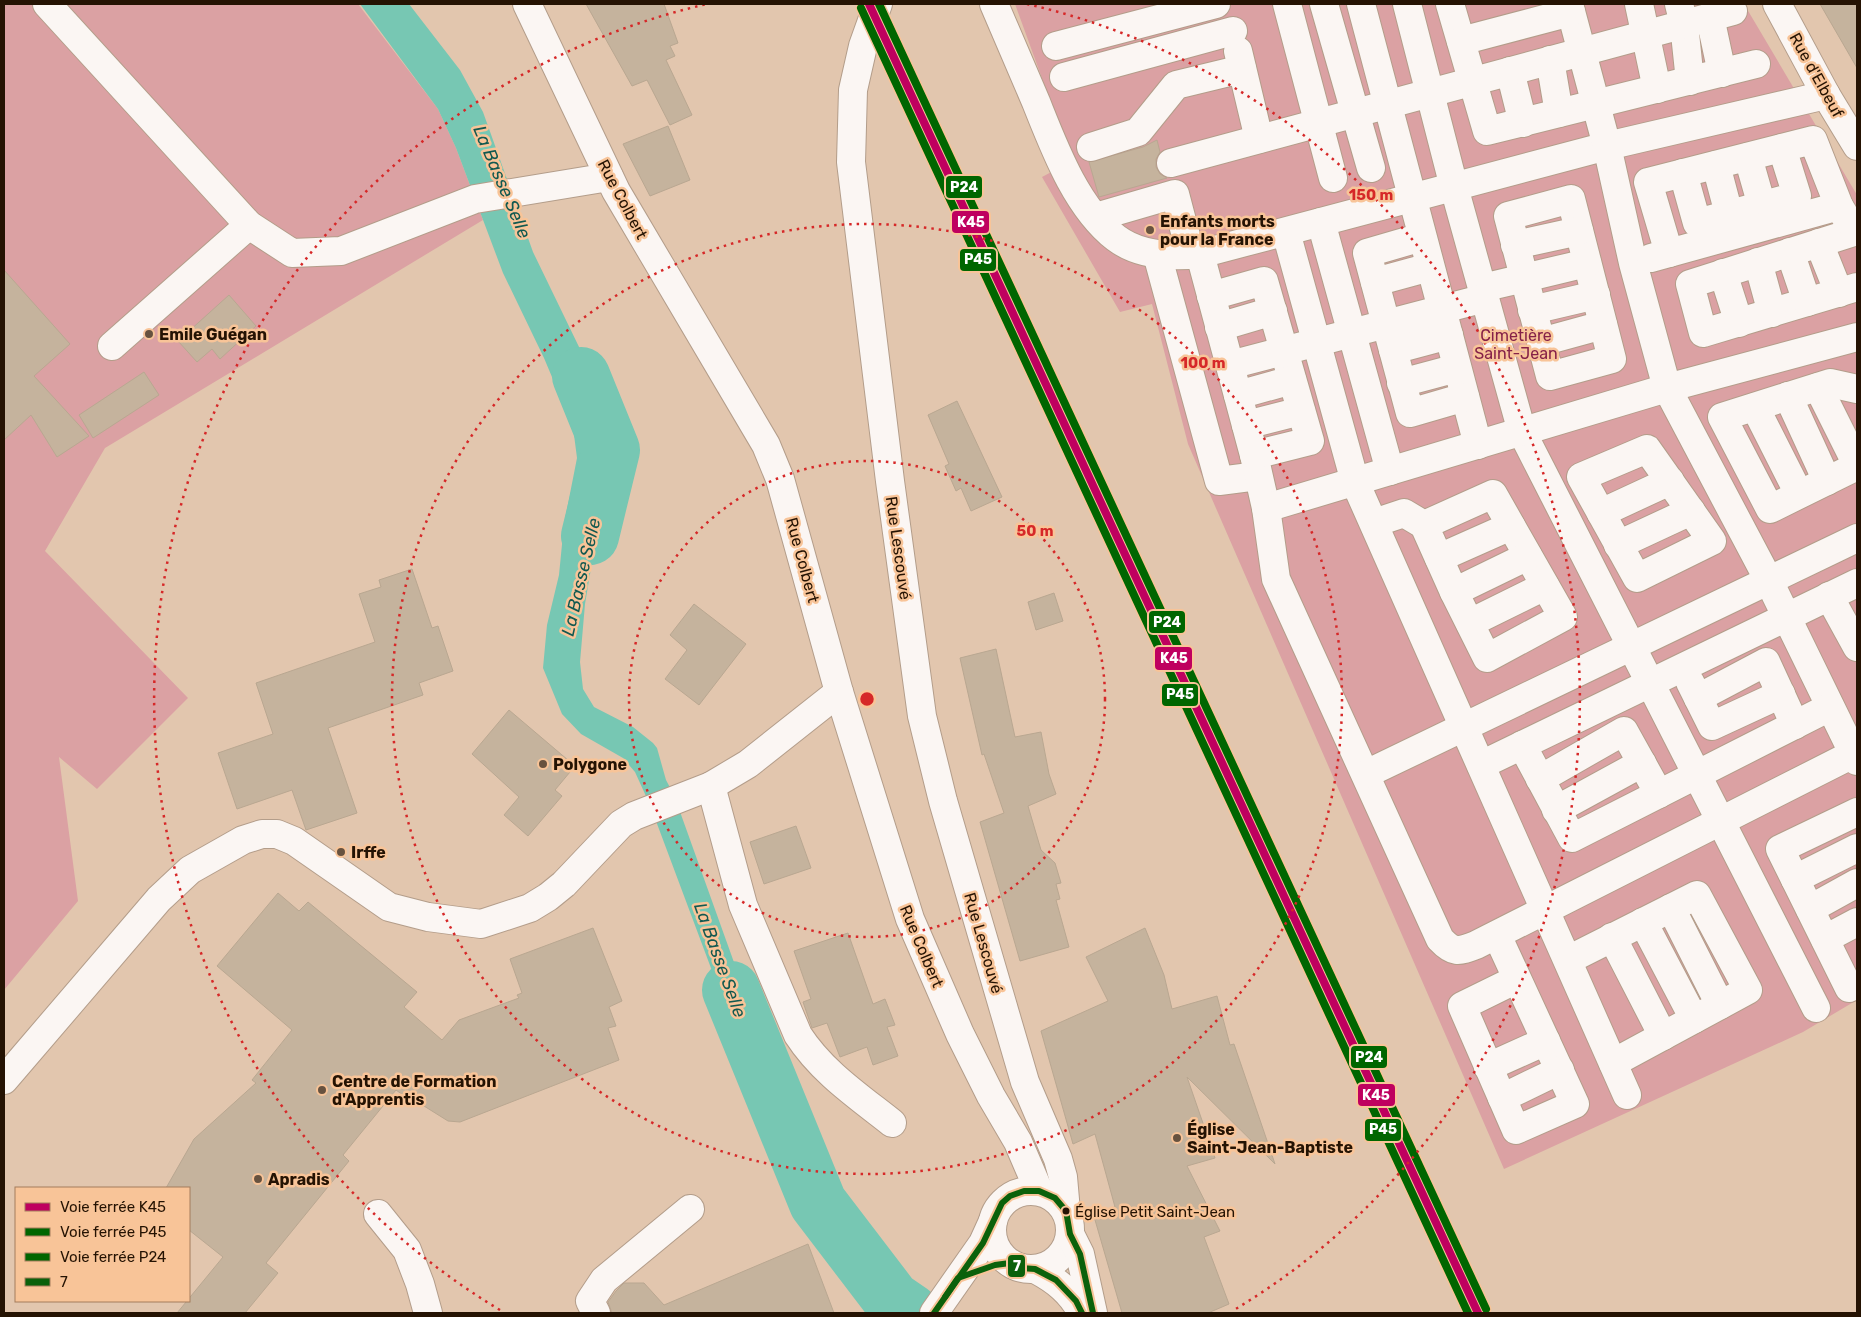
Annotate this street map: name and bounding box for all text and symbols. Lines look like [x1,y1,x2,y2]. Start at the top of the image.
street label: Rue d'Elbeuf [1786,30,1848,122]
water label: La Basse Selle [468,122,536,242]
street label: Rue Colbert [594,156,651,242]
line badge: P24 [945,175,983,199]
text: P24 [950,179,978,196]
text: 150 m [1349,186,1393,204]
line badge: K45 [951,210,990,234]
place label: Enfants morts pour la France [1160,212,1275,249]
text: K45 [957,214,985,231]
marker: Enfants morts pour la France [1144,224,1156,236]
line badge: P45 [959,248,997,272]
text: P45 [964,251,992,268]
place label: Emile Guégan [159,325,267,344]
park label: Cimetière Saint-Jean [1474,326,1558,363]
marker: Emile Guégan [143,328,155,340]
text: 100 m [1181,354,1225,372]
street label: Rue Lescouvé [882,495,915,601]
street label: Rue Colbert [782,515,823,605]
water label: La Basse Selle [557,516,605,638]
text: 50 m [1017,522,1053,540]
line badge: P24 [1148,610,1186,634]
text: P24 [1153,614,1181,631]
line badge: K45 [1154,646,1193,671]
text: K45 [1160,650,1188,667]
line badge: P45 [1161,683,1199,707]
text: P45 [1166,686,1194,703]
centre of rings [858,690,876,708]
place label: Polygone [553,755,627,774]
marker: Polygone [537,758,549,770]
place label: Irffe [351,843,386,862]
marker: Irffe [335,846,347,858]
street label: Rue Lescouvé [960,890,1007,996]
water label: La Basse Selle [689,900,751,1020]
street label: Rue Colbert [896,902,947,990]
line badge: P24 [1350,1045,1388,1069]
text: P24 [1355,1049,1383,1066]
place label: Centre de Formation d'Apprentis [332,1072,496,1109]
line badge: K45 [1357,1083,1396,1107]
marker: Centre de Formation d'Apprentis [316,1084,328,1096]
text: K45 [1362,1087,1390,1104]
line badge: P45 [1364,1118,1402,1142]
place label: Église Saint-Jean-Baptiste [1187,1119,1353,1157]
text: P45 [1369,1121,1397,1138]
marker: Église Saint-Jean-Baptiste [1171,1132,1183,1144]
place label: Apradis [268,1170,330,1189]
marker: Apradis [252,1173,264,1185]
legend [15,1187,190,1302]
text: Voie ferrée K45 [60,1198,166,1216]
place label: Église Petit Saint-Jean [1075,1203,1235,1221]
marker: Église Petit Saint-Jean [1061,1206,1071,1216]
text: Voie ferrée P45 [60,1223,167,1241]
text: Voie ferrée P24 [60,1248,166,1266]
line badge: 7 [1007,1254,1026,1278]
text: 7 [1013,1258,1021,1275]
text: 7 [60,1273,68,1291]

